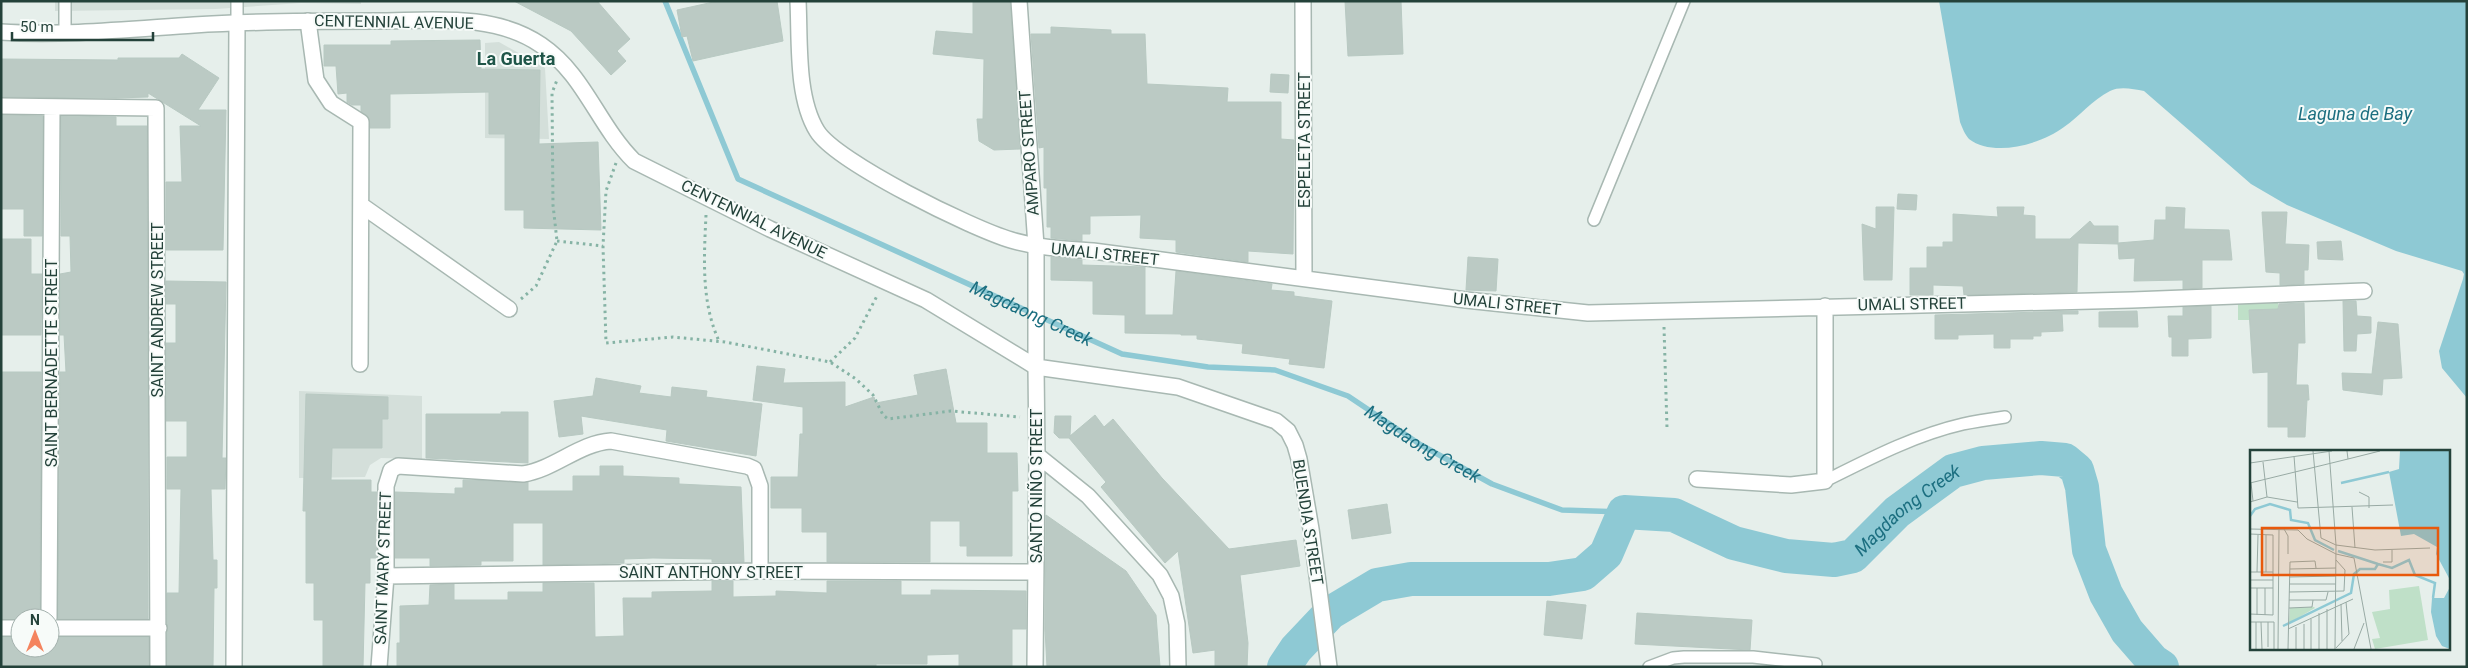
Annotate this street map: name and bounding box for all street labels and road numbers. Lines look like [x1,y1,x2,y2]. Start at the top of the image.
street label: CENTENNIAL AVENUE [314,11,474,33]
street label: ESPELETA STREET [1295,72,1314,208]
street label: AMPARO STREET [1015,89,1043,216]
street label: CENTENNIAL AVENUE [678,175,830,263]
street label: SAINT ANDREW STREET [148,222,167,397]
street label: UMALI STREET [1050,239,1160,269]
street label: SAINT BERNADETTE STREET [42,258,61,467]
street label: UMALI STREET [1452,289,1562,319]
street label: UMALI STREET [1858,294,1967,314]
street label: SANTO NIÑO STREET [1026,408,1046,563]
street label: BUENDIA STREET [1289,458,1327,587]
street label: SAINT MARY STREET [371,491,395,645]
street label: SAINT ANTHONY STREET [619,563,803,582]

